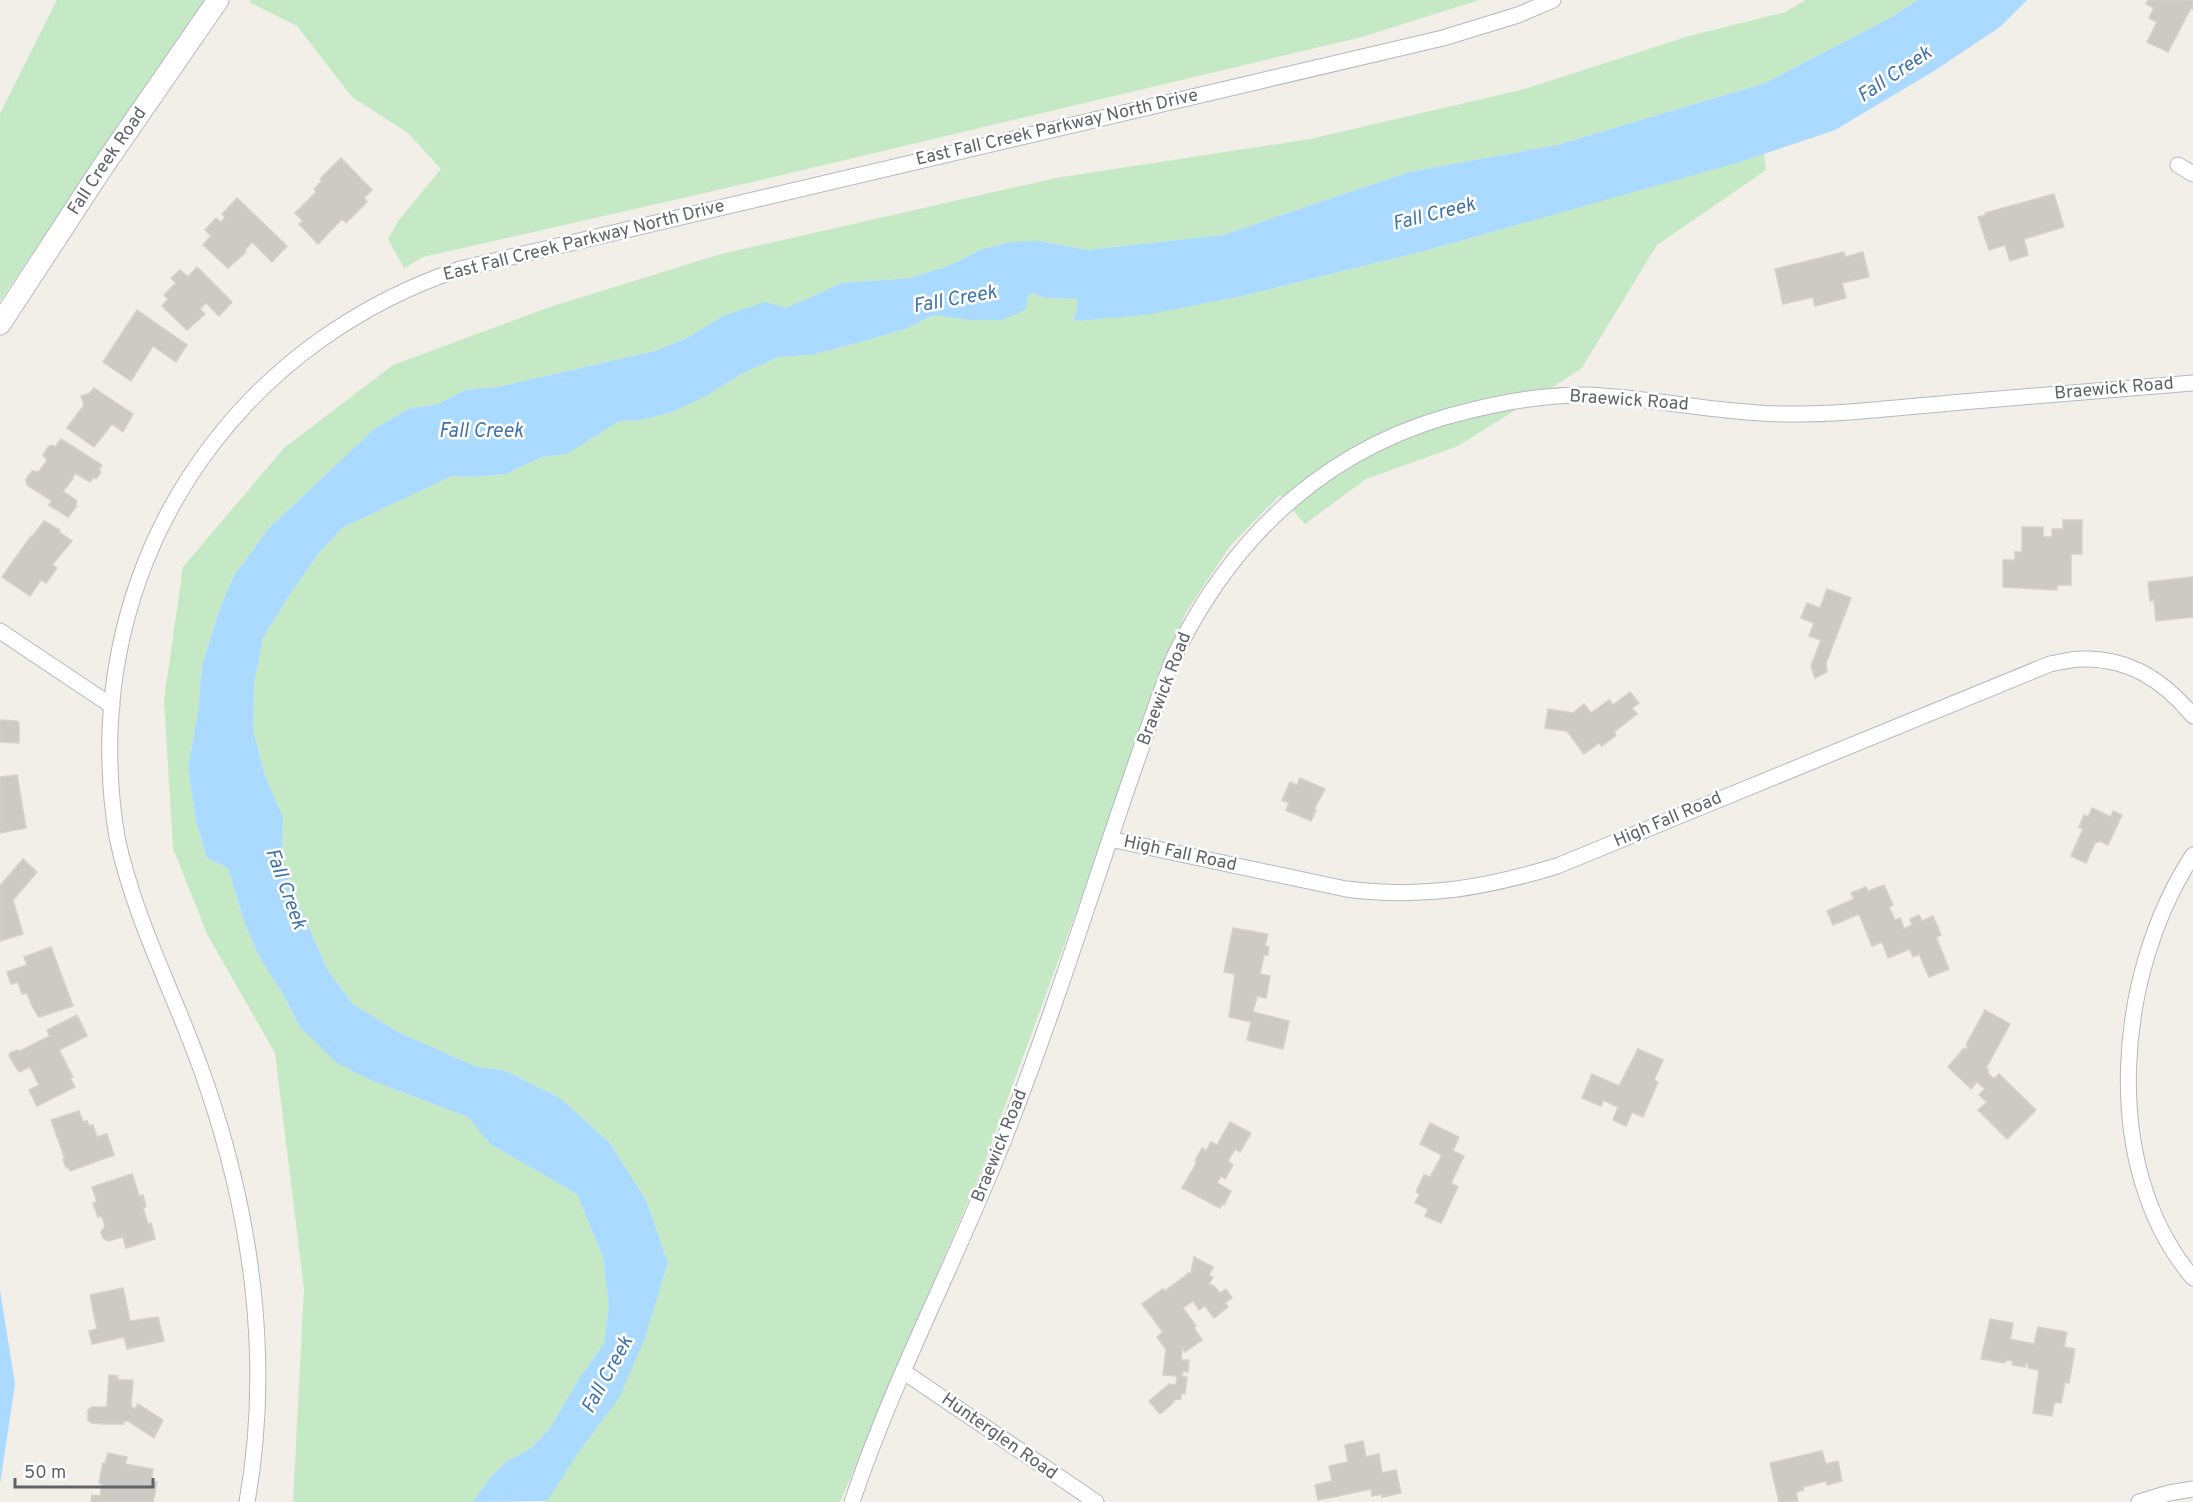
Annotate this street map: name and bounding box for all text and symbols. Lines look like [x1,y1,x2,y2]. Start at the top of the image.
water label: Fall Creek [1853,40,1938,109]
street label: East Fall Creek Parkway North Drive [914,84,1200,172]
street label: Fall Creek Road [63,103,152,219]
water label: Fall Creek [1390,192,1479,238]
street label: East Fall Creek Parkway North Drive [441,195,727,287]
water label: Fall Creek [911,280,1000,320]
street label: Braewick Road [2053,372,2175,406]
street label: Braewick Road [1569,385,1689,417]
water label: Fall Creek [439,419,524,445]
street label: Braewick Road [1133,629,1197,749]
street label: High Fall Road [1611,787,1725,853]
street label: High Fall Road [1121,831,1239,877]
water label: Fall Creek [258,845,312,934]
street label: Braewick Road [967,1086,1033,1206]
water label: Fall Creek [576,1331,640,1418]
street label: Hunterglen Road [936,1388,1062,1486]
scale bar [15,1451,153,1489]
text: 50 m [24,1462,66,1485]

